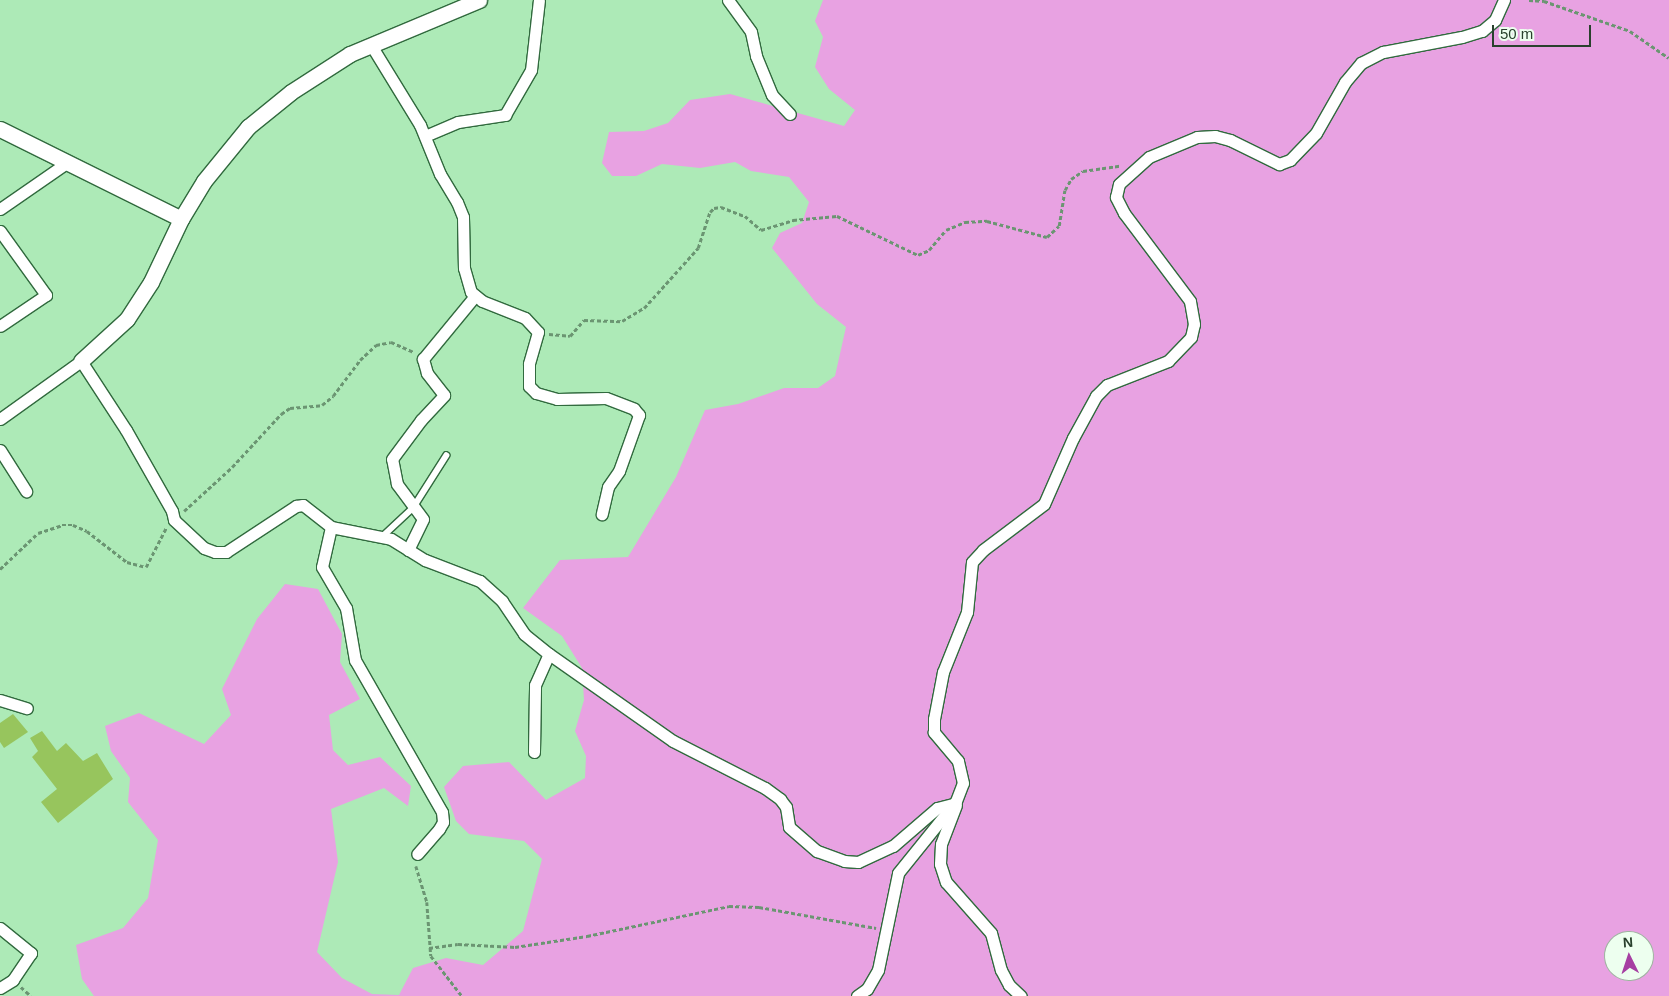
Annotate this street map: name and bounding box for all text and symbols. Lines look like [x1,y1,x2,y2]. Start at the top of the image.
scale bar [1494,15,1593,47]
text: 50 m [1500,25,1533,42]
north arrow [1604,931,1654,981]
text: N [1622,934,1634,950]

